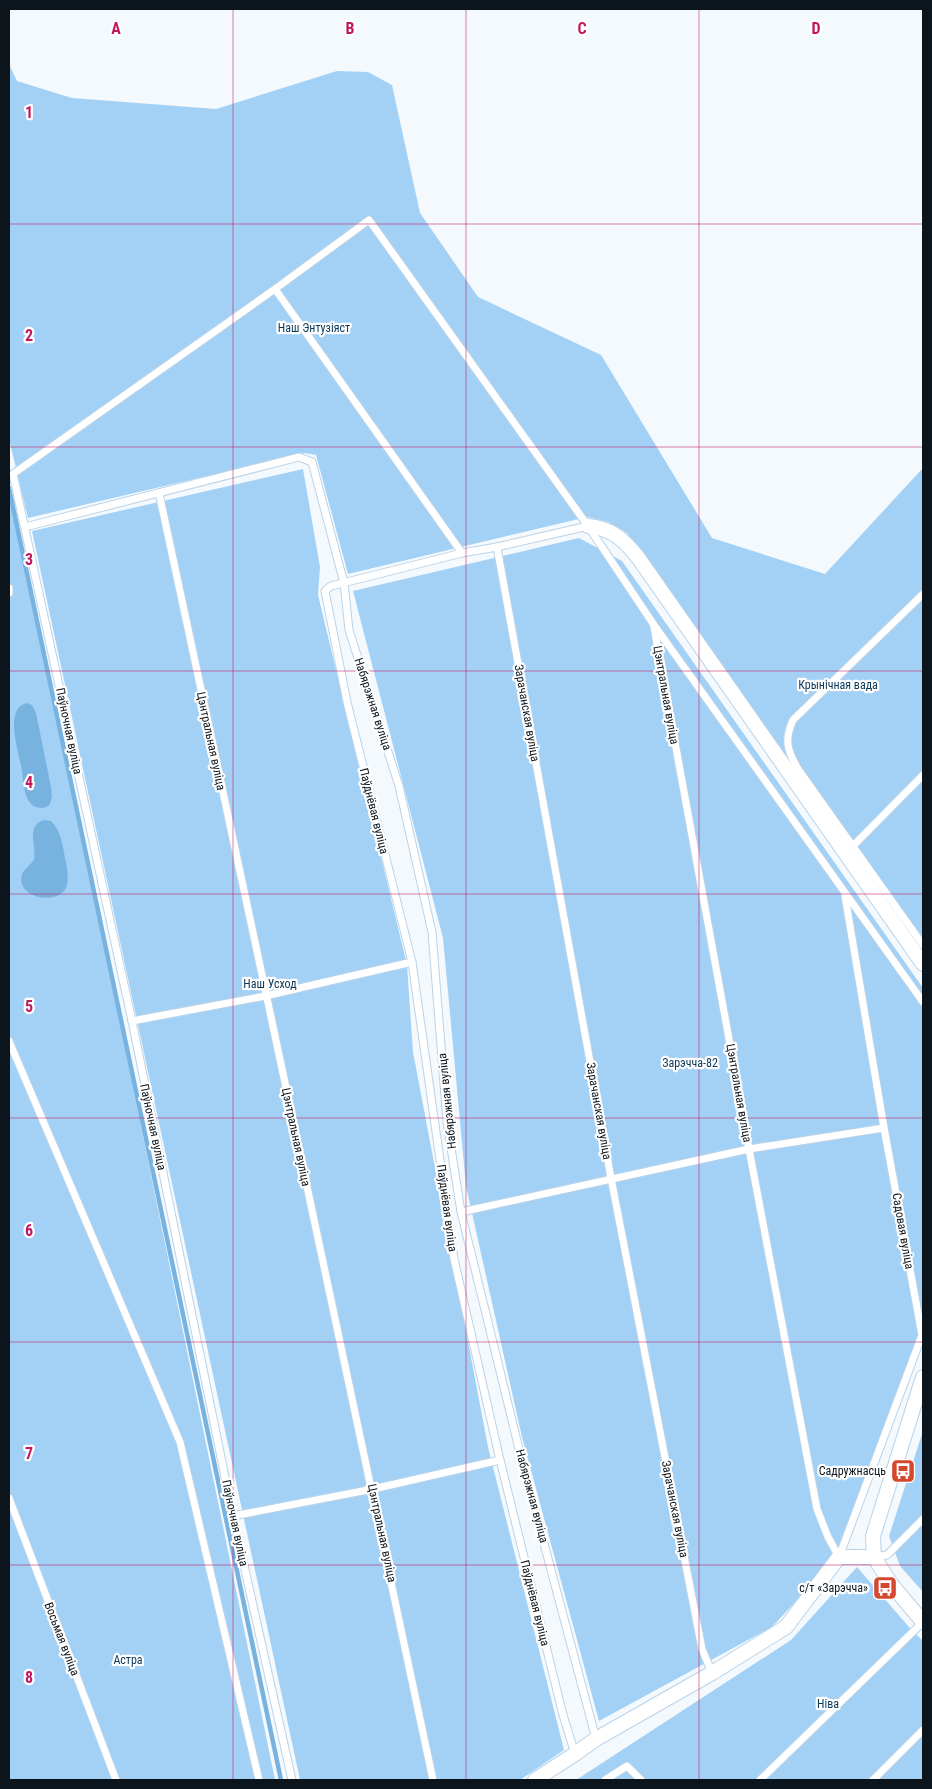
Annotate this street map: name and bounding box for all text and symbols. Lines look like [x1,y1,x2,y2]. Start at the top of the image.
text: A [111,19,121,38]
text: B [346,19,355,38]
text: C [577,19,587,38]
text: D [811,19,821,38]
text: 1 [25,103,33,122]
park label: Наш Энтузіяст [278,321,350,335]
text: 2 [25,326,33,345]
text: 3 [25,550,33,569]
street label: Цэнтральная вуліца [650,644,682,746]
street label: Набярэжная вуліца [351,656,395,752]
street label: Зарачанская вуліца [512,663,542,763]
park label: Крынічная вада [798,678,878,692]
street label: Паўночная вуліца [53,686,85,776]
street label: Цэнтральная вуліца [194,691,228,792]
street label: Паўднёвая вуліца [357,767,391,856]
text: 4 [25,773,33,792]
park label: Наш Усход [243,977,297,991]
text: 5 [25,997,33,1016]
street label: Цэнтральная вуліца [723,1042,755,1144]
street label: Набярэжная вуліца [435,1052,459,1150]
park label: Зарэчча-82 [662,1056,718,1070]
street label: Зарачанская вуліца [584,1061,614,1161]
street label: Паўночная вуліца [137,1082,169,1172]
street label: Цэнтральная вуліца [279,1087,313,1188]
street label: Паўднёвая вуліца [434,1163,460,1253]
street label: Садовая вуліца [889,1192,917,1270]
text: 6 [25,1221,33,1240]
text: 7 [25,1444,33,1463]
street label: Набярэжная вуліца [513,1448,551,1545]
bus stop icon: Садружнасць [890,1458,916,1484]
street label: Зарачанская вуліца [659,1459,691,1559]
place label: Садружнасць [819,1464,886,1478]
street label: Паўночная вуліца [219,1478,251,1568]
street label: Цэнтральная вуліца [365,1483,399,1584]
street label: Паўднёвая вуліца [518,1559,552,1648]
bus stop icon: с/т «Зарэчча» [872,1575,898,1601]
place label: с/т «Зарэчча» [799,1581,868,1595]
street label: Восьмая вуліца [42,1600,83,1678]
park label: Астра [113,1653,143,1667]
text: 8 [25,1668,33,1687]
park label: Ніва [817,1697,839,1711]

